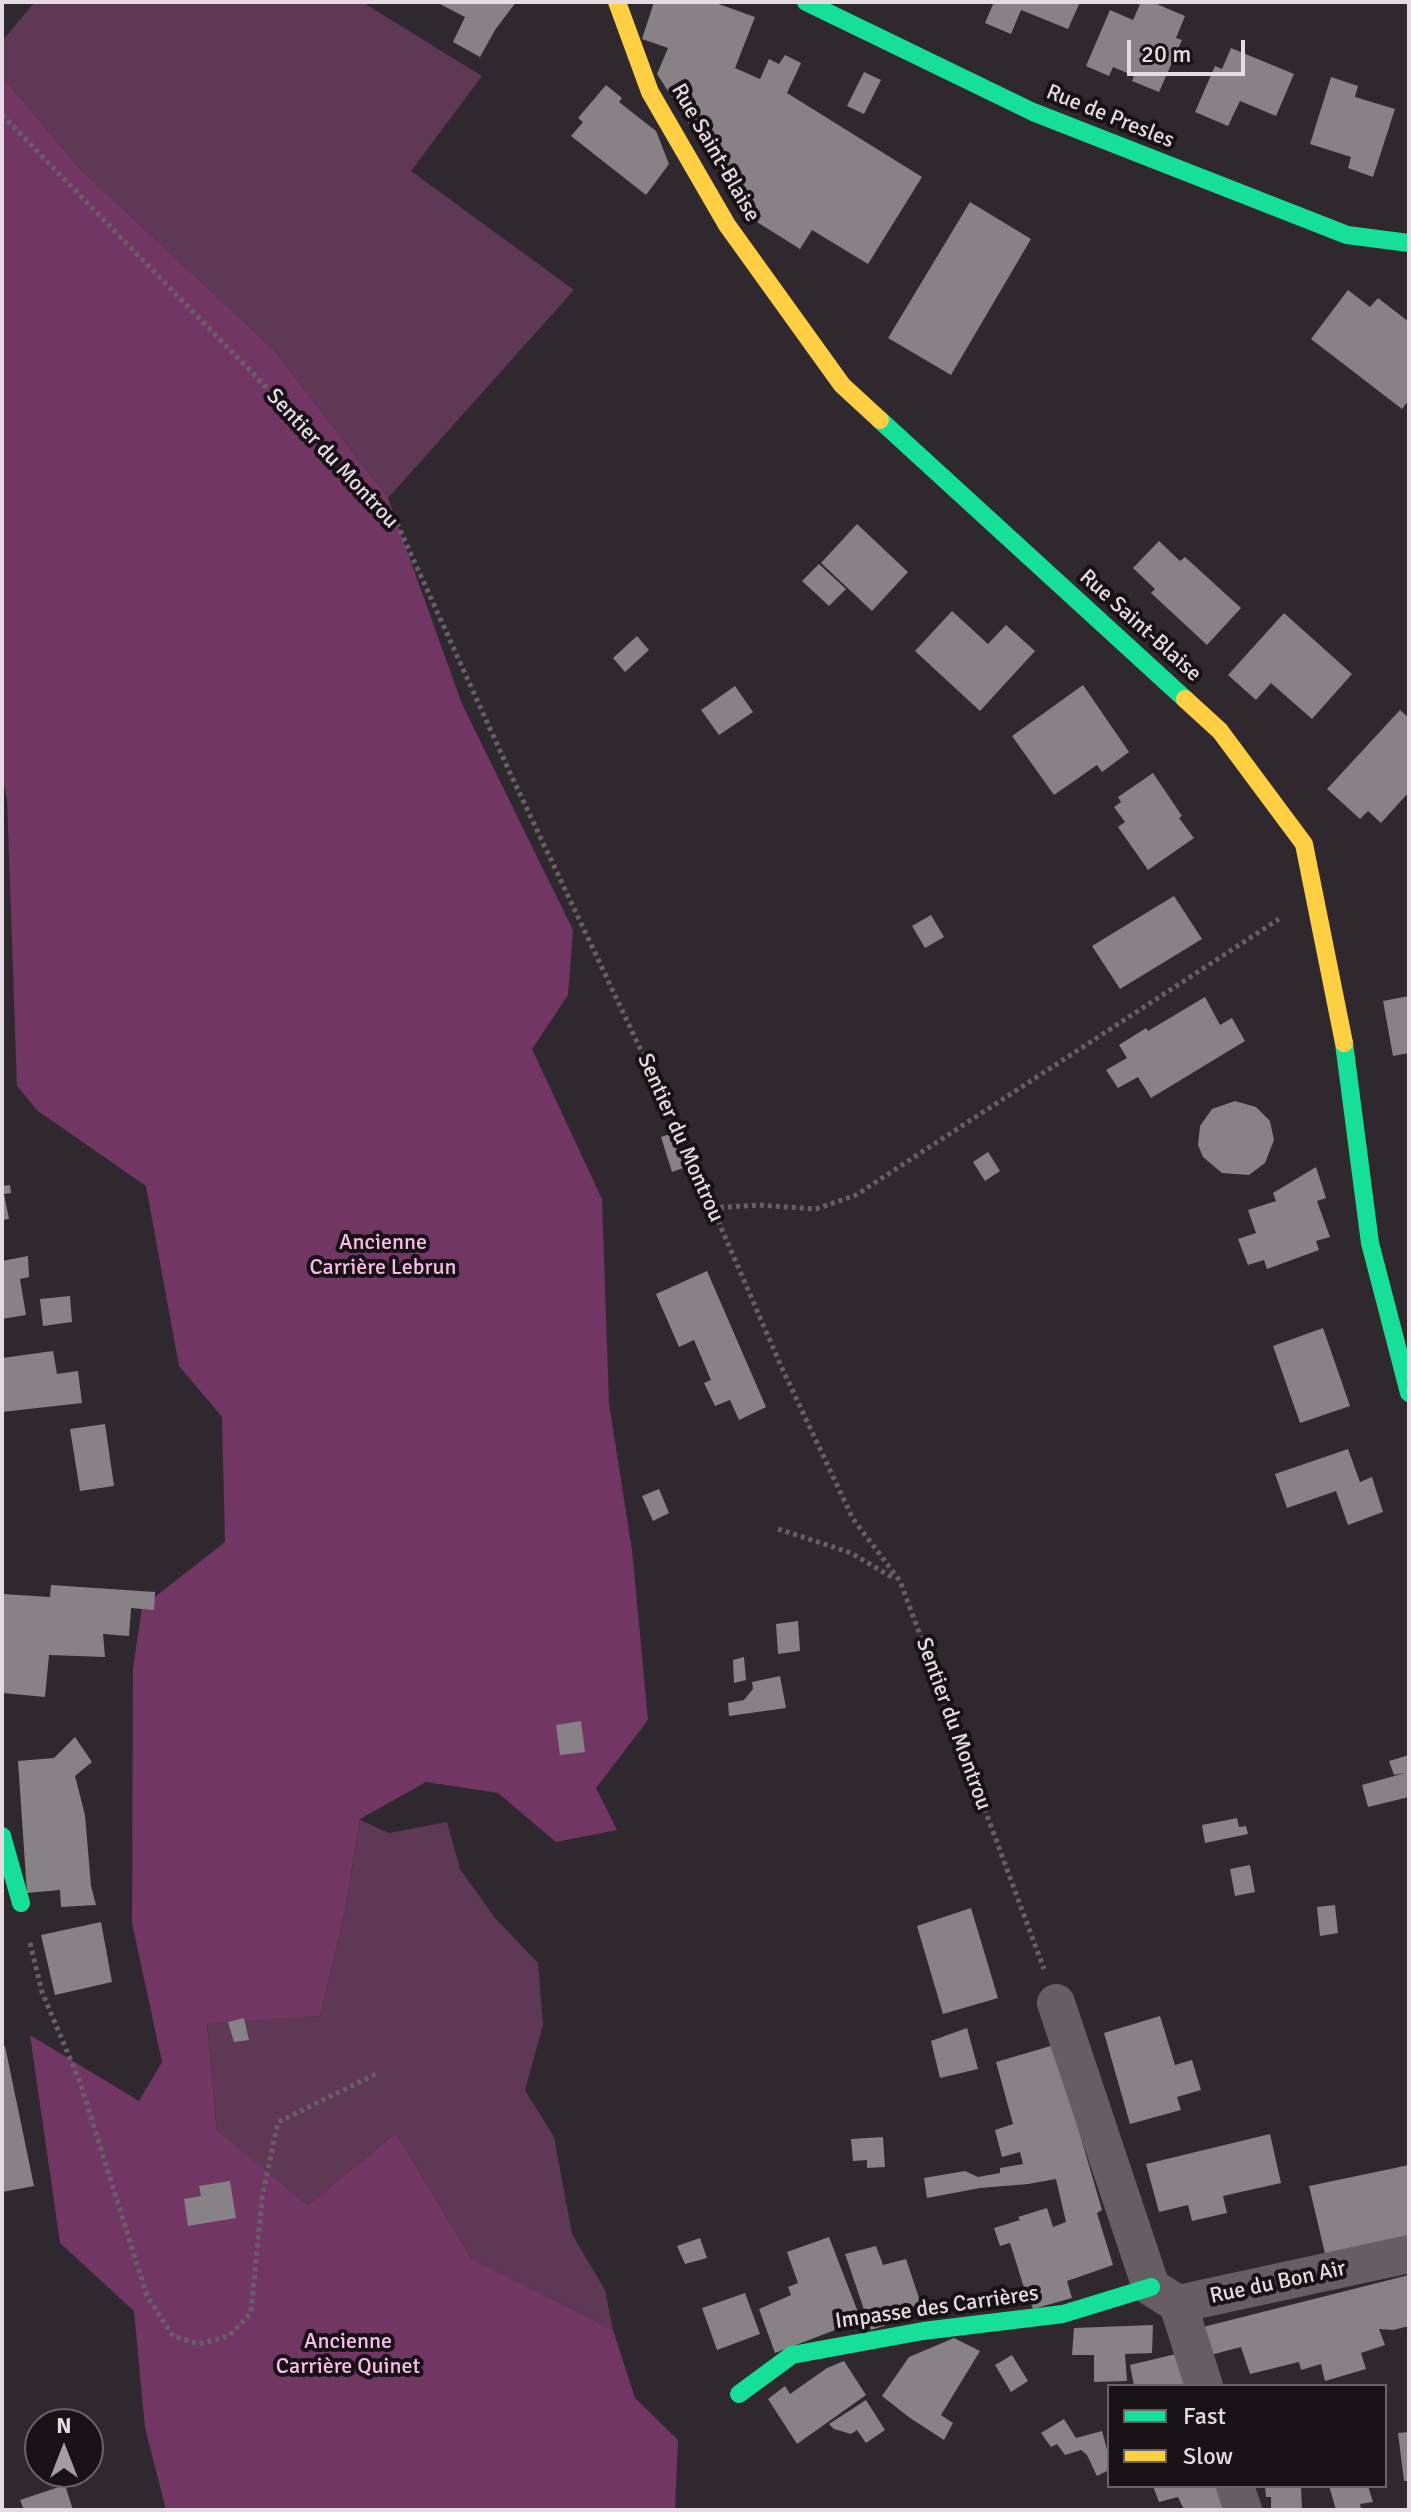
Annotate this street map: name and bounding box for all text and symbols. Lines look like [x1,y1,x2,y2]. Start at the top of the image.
scale bar [1131,24,1249,74]
text: 20 m [1141,39,1191,69]
street label: Rue Saint-Blaise [665,79,765,227]
street label: Rue de Presles [1042,79,1178,155]
street label: Sentier du Montrou [260,384,404,534]
street label: Rue Saint-Blaise [1074,564,1206,688]
street label: Sentier du Montrou [631,1050,729,1226]
park label: Ancienne Carrière Lebrun [309,1230,457,1282]
street label: Sentier du Montrou [910,1634,996,1814]
street label: Rue du Bon Air [1208,2256,1348,2310]
street label: Impasse des Carrières [834,2281,1040,2335]
park label: Ancienne Carrière Quinet [276,2329,420,2380]
legend [1107,2384,1387,2488]
text: Fast [1183,2401,1226,2431]
north arrow [24,2408,104,2488]
text: N [56,2412,72,2439]
text: Slow [1183,2441,1233,2471]

